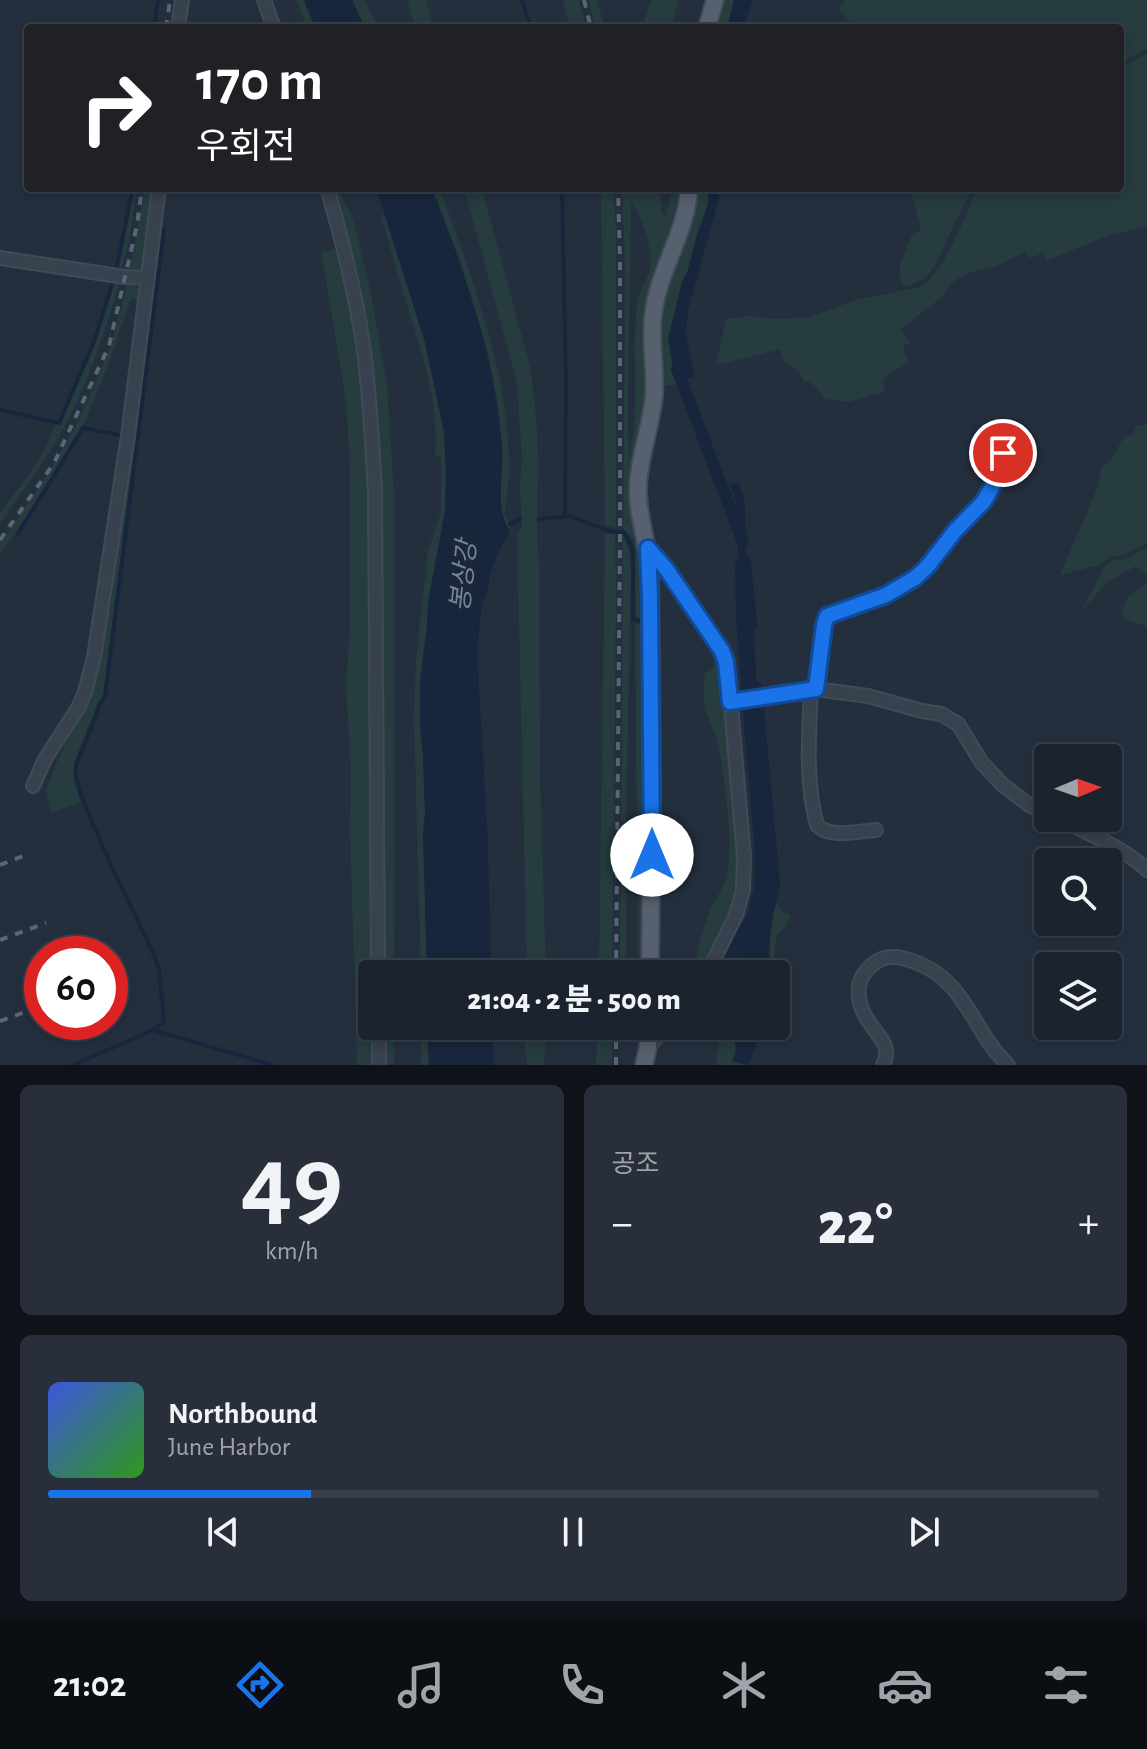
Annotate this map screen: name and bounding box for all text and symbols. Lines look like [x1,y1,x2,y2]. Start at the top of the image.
text: 170 m [196,54,323,110]
icon: right [64,56,168,160]
text: 우회전 [196,129,295,165]
pin [969,419,1037,487]
icon: arrive [981,431,1025,475]
water label: 봉상강 [446,536,481,613]
north arrow [1034,744,1122,832]
map controls [1034,744,1122,1040]
position arrow [610,813,694,897]
button: search [1034,848,1122,936]
speed limit sign: 60 [24,936,128,1040]
button: layers [1034,952,1122,1040]
text: 21:04 · 2 분 · 500 m [467,985,681,1015]
text: 49 [240,1132,343,1236]
text: 공조 [612,1151,659,1177]
text: 22° [818,1195,893,1255]
text: − [612,1202,633,1246]
text: + [1078,1202,1099,1246]
text: km/h [265,1238,319,1264]
text: Northbound [168,1399,317,1429]
text: June Harbor [168,1434,290,1460]
icon: previous [201,1510,245,1554]
icon: pause [551,1510,595,1554]
icon: next [902,1510,946,1554]
icon: directions [232,1657,288,1713]
icon: music [393,1657,449,1713]
icon: phone [554,1657,610,1713]
icon: climate [716,1657,772,1713]
icon: car [877,1657,933,1713]
icon: filters [1038,1657,1094,1713]
text: 21:02 [53,1667,127,1703]

